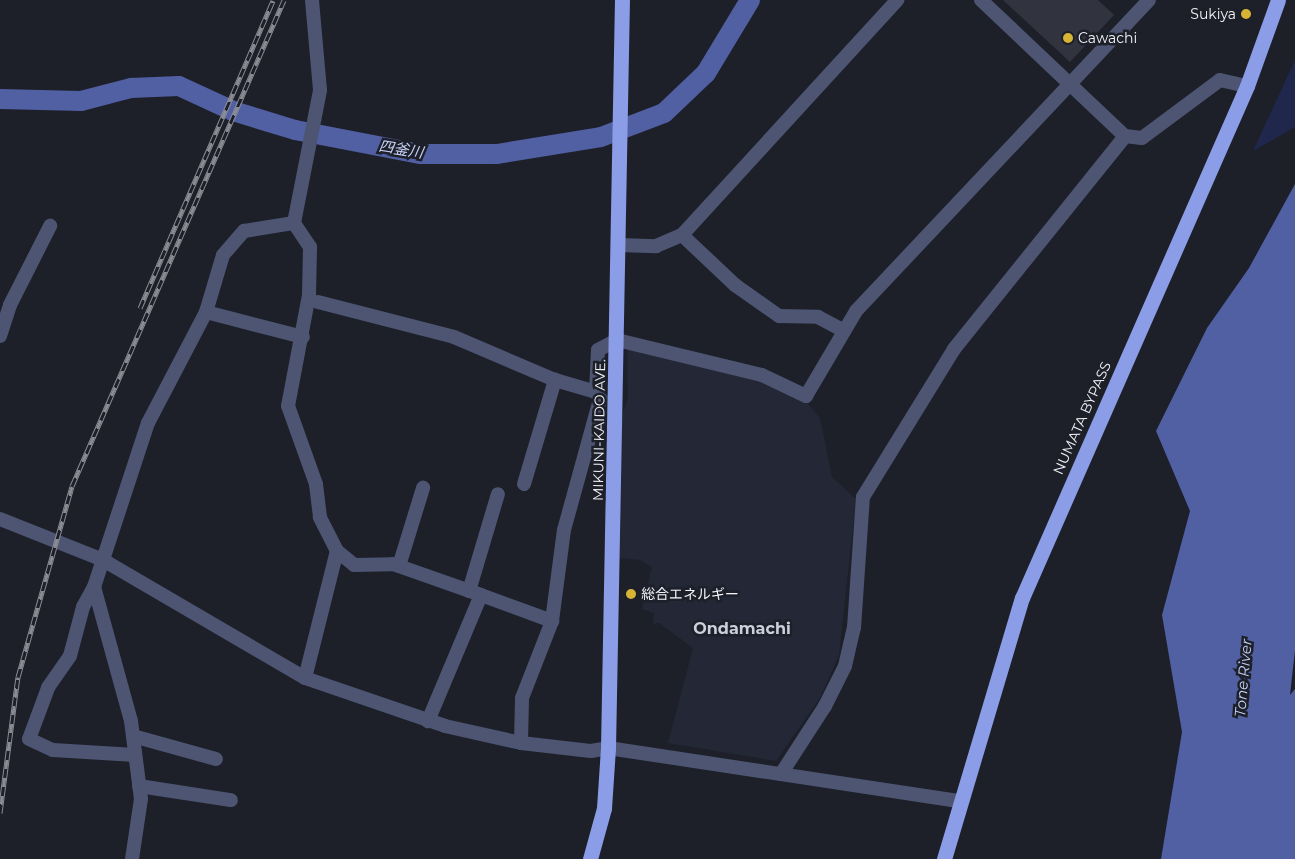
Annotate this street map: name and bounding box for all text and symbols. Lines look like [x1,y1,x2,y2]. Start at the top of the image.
place label: Sukiya [1190,6,1236,22]
marker: Sukiya [1240,8,1252,20]
place label: Cawachi [1078,30,1137,46]
marker: Cawachi [1062,32,1074,44]
water label: 四釜川 [377,137,425,161]
street label: MIKUNI-KAIDO AVE. [589,359,609,501]
street label: NUMATA BYPASS [1050,359,1114,477]
place label: 総合エネルギー [641,586,739,602]
marker: 総合エネルギー [625,588,637,600]
district label: Ondamachi [693,619,791,639]
water label: Tone River [1231,638,1255,718]

